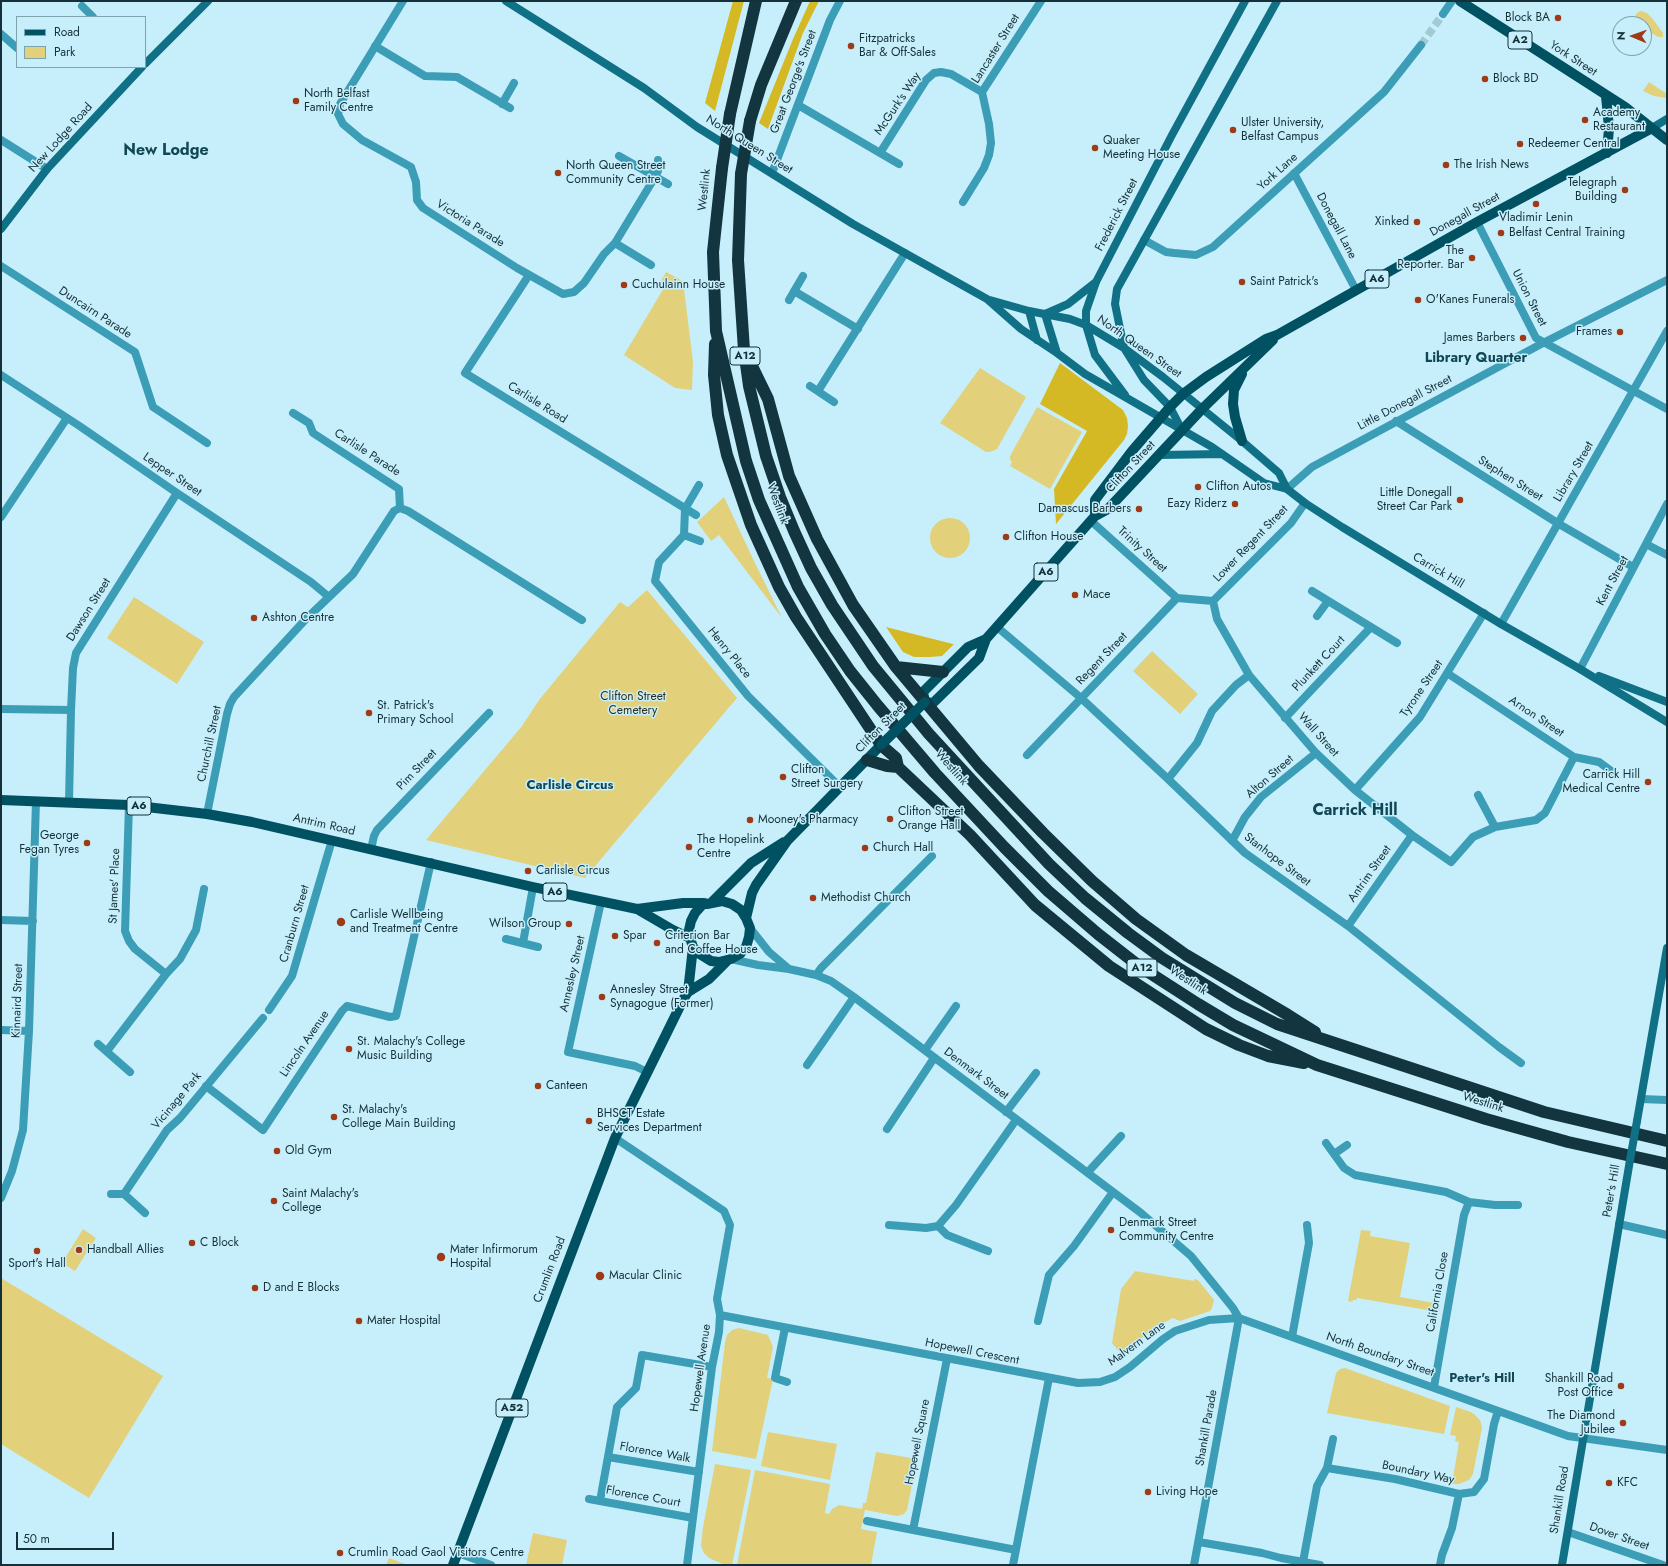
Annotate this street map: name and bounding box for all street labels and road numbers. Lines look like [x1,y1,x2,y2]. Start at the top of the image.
street label: Lancaster Street [969,12,1023,86]
street label: Great George's Street [768,28,820,136]
road number: A2 [1508,31,1532,49]
street label: York Street [1547,38,1599,80]
street label: McGurk's Way [872,70,924,138]
street label: New Lodge Road [26,100,96,176]
street label: North Queen Street [703,113,795,177]
street label: York Lane [1255,150,1301,194]
street label: Westlink [696,168,714,212]
street label: Frederick Street [1093,176,1141,254]
street label: Donegall Street [1428,190,1502,240]
street label: Donegall Lane [1313,191,1359,261]
street label: Victoria Parade [433,197,507,251]
street label: Union Street [1509,267,1549,329]
road number: A6 [1365,270,1389,288]
street label: Duncairn Parade [56,284,134,342]
street label: North Queen Street [1094,313,1184,381]
road number: A12 [730,347,760,365]
street label: Little Donegall Street [1356,372,1454,434]
street label: Carlisle Road [505,379,569,427]
street label: Carlisle Parade [331,426,403,480]
street label: Clifton Street [1103,438,1159,496]
street label: Library Street [1551,439,1597,505]
street label: Lepper Street [140,450,204,500]
street label: Stephen Street [1475,453,1545,505]
street label: Westlink [763,482,791,526]
street label: Lower Regent Street [1211,503,1291,585]
street label: Trinity Street [1114,524,1170,576]
street label: Carrick Hill [1410,550,1466,592]
street label: Kent Street [1594,554,1632,608]
road number: A6 [1034,563,1058,581]
street label: Dawson Street [64,576,114,644]
street label: Henry Place [704,625,754,681]
street label: Regent Street [1073,630,1131,688]
street label: Plunkett Court [1290,633,1348,695]
street label: Tyrone Street [1398,658,1446,720]
street label: Arnon Street [1506,693,1566,741]
street label: Clifton Street [853,700,909,756]
street label: Churchill Street [195,705,225,783]
street label: Wall Street [1295,710,1341,760]
street label: Pim Street [394,747,440,793]
street label: Westlink [932,747,970,789]
street label: Alton Street [1243,752,1297,802]
road number: A6 [127,797,151,815]
street label: Antrim Road [292,811,356,839]
street label: Stanhope Street [1241,830,1313,890]
street label: Antrim Street [1345,843,1395,905]
street label: St James' Place [106,848,124,924]
street label: Cranburn Street [277,883,313,965]
road number: A6 [543,883,567,901]
street label: Annesley Street [557,934,589,1014]
road number: A12 [1127,959,1157,977]
street label: Kinnaird Street [10,963,26,1039]
street label: Westlink [1166,963,1210,999]
street label: Lincoln Avenue [277,1008,333,1080]
street label: Denmark Street [941,1045,1011,1103]
street label: Vicinage Park [149,1070,205,1132]
street label: Westlink [1461,1090,1505,1116]
street label: Peter's Hill [1600,1163,1624,1219]
street label: Crumlin Road [531,1235,569,1305]
street label: California Close [1424,1251,1452,1333]
street label: Malvern Lane [1106,1318,1168,1370]
street label: Hopewell Avenue [688,1323,714,1413]
street label: North Boundary Street [1324,1330,1436,1380]
street label: Hopewell Crescent [924,1336,1020,1368]
street label: Shankill Parade [1193,1389,1221,1467]
street label: Hopewell Square [903,1398,933,1486]
road number: A52 [496,1399,528,1417]
street label: Florence Walk [618,1440,692,1466]
street label: Boundary Way [1381,1458,1455,1488]
street label: Shankill Road [1548,1465,1572,1535]
street label: Florence Court [605,1483,681,1511]
street label: Dover Street [1587,1520,1651,1554]

